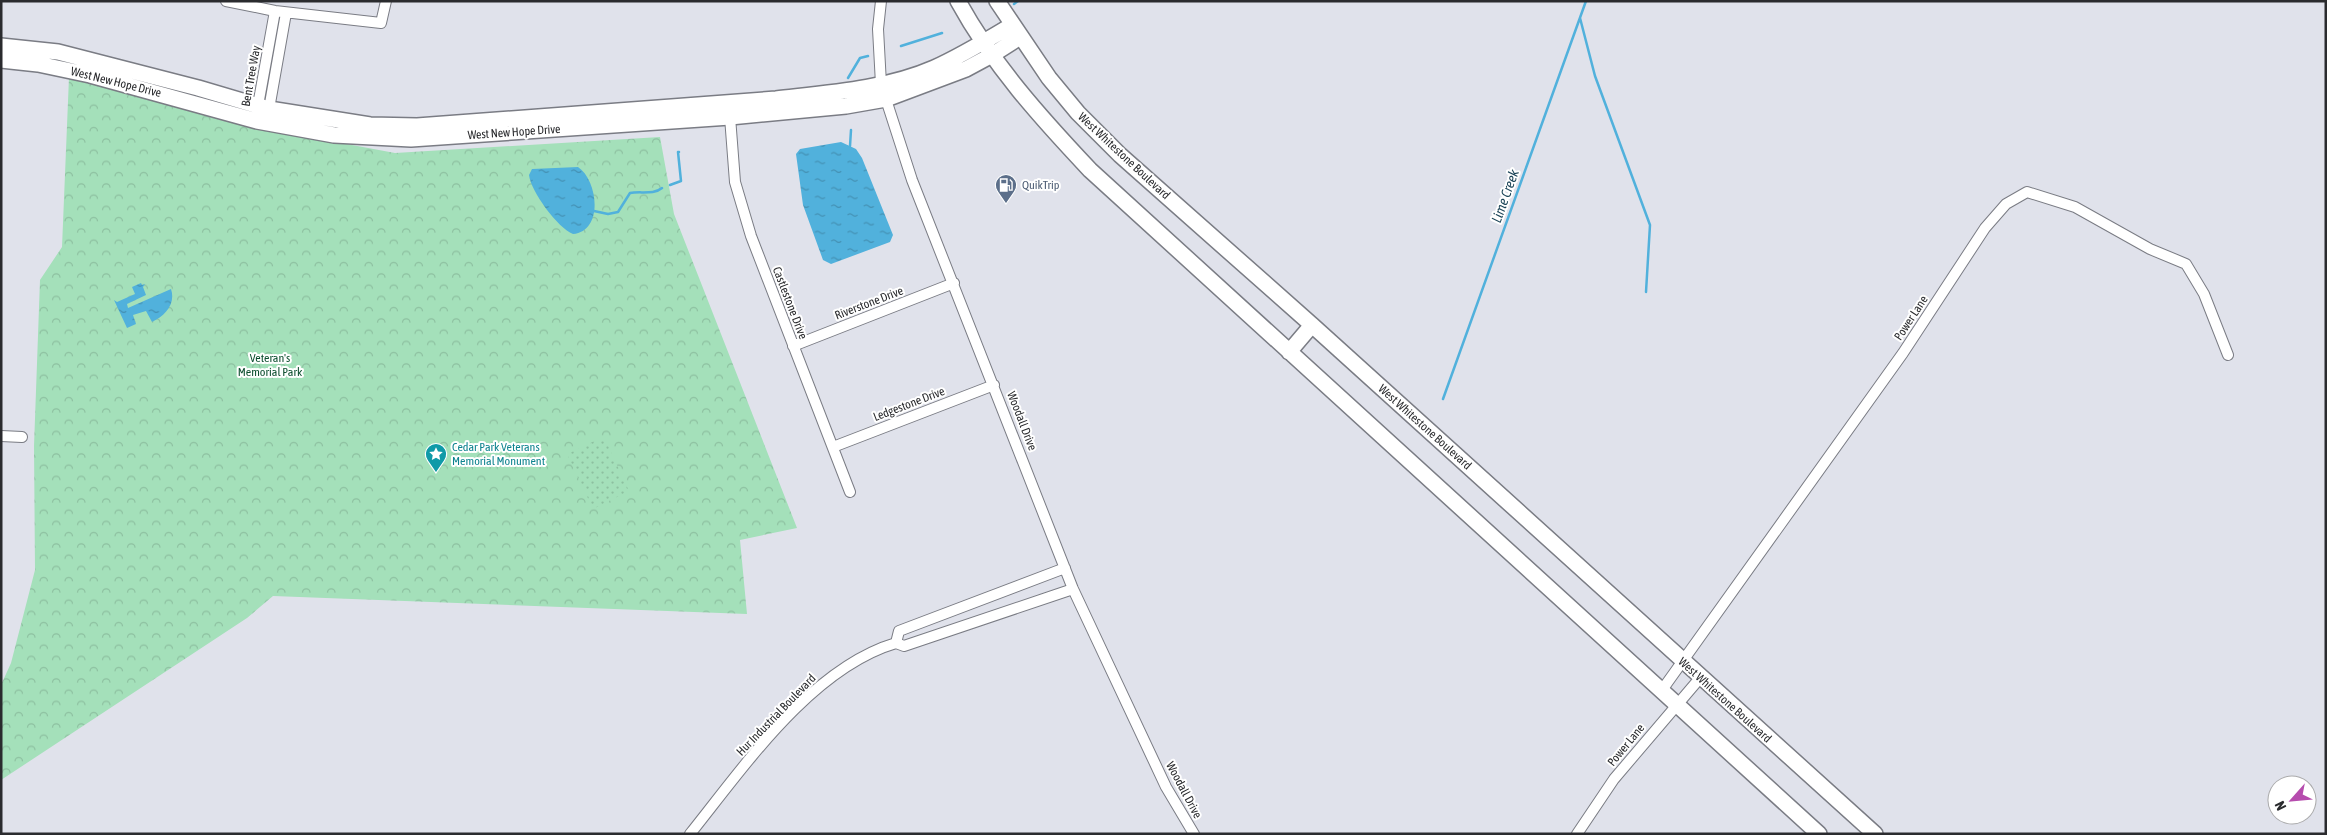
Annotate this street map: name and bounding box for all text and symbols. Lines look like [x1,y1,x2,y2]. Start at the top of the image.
street label: Bent Tree Way [239,44,263,107]
street label: West New Hope Drive [69,64,163,100]
street label: West Whitestone Boulevard [1075,110,1173,202]
street label: West New Hope Drive [467,122,561,142]
water label: Lime Creek [1488,166,1522,225]
fuel station icon: QuikTrip [994,173,1018,204]
place label: QuikTrip [1022,178,1060,192]
street label: Castlestone Drive [770,265,810,341]
street label: Riverstone Drive [833,284,905,322]
street label: Power Lane [1891,293,1931,343]
park label: Veteran's Memorial Park [238,351,303,379]
street label: West Whitestone Boulevard [1376,381,1474,473]
street label: Ledgestone Drive [871,384,947,424]
street label: Woodall Drive [1004,389,1040,453]
place label: Cedar Park Veterans Memorial Monument [452,440,546,468]
place icon: Cedar Park Veterans Memorial Monument [424,442,448,473]
street label: West Whitestone Boulevard [1676,654,1774,746]
street label: Hur Industrial Boulevard [734,671,818,759]
street label: Power Lane [1605,721,1647,769]
street label: Woodall Drive [1163,759,1205,821]
north arrow [2267,775,2317,825]
text: N [2271,799,2289,813]

